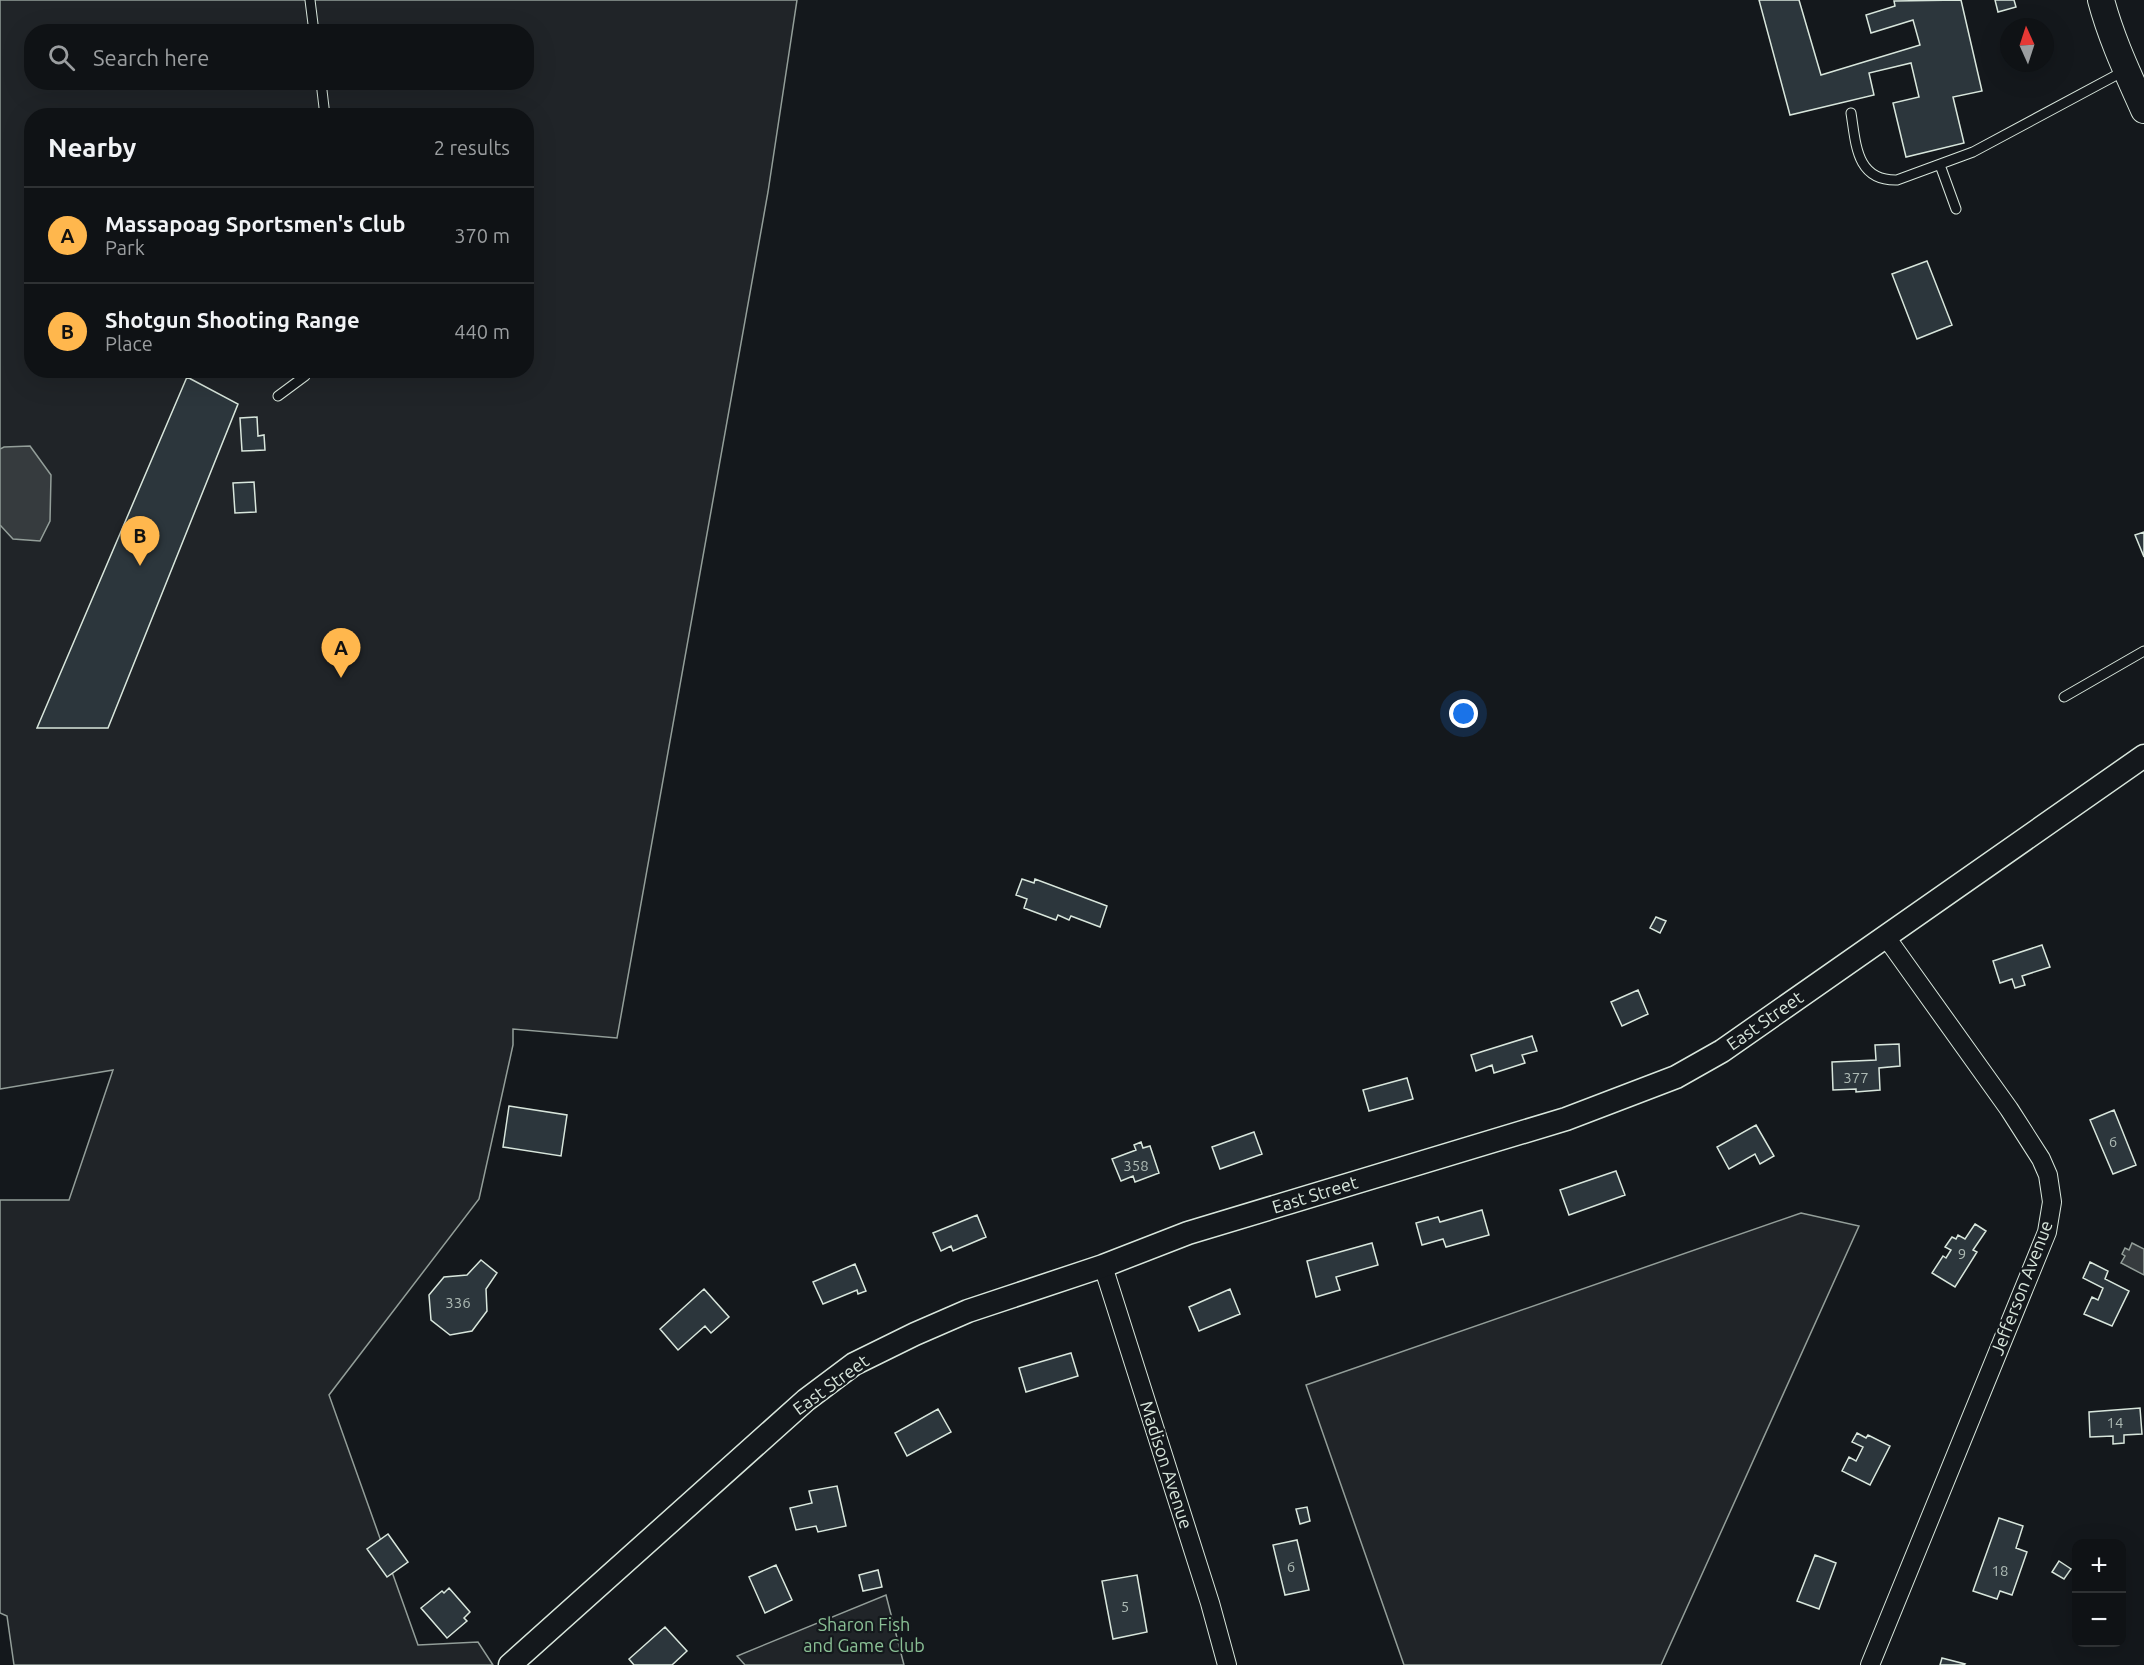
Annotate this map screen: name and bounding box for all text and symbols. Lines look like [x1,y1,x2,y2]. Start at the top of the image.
north arrow [2000,18,2054,72]
search box [24,24,534,90]
icon: search [45,41,78,74]
text: Search here [93,45,209,70]
text: Nearby [48,133,136,162]
text: 2 results [434,136,510,159]
text: Massapoag Sportsmen's Club [105,211,406,236]
text: A [60,224,75,247]
text: 370 m [454,224,510,247]
text: Park [105,236,145,259]
text: Shotgun Shooting Range [105,307,360,332]
text: B [61,320,74,343]
text: 440 m [454,320,510,343]
text: Place [105,332,153,355]
pin: B [120,516,160,566]
pin: A [322,628,360,678]
your location [1449,699,1478,728]
street label: East Street [1722,987,1806,1054]
house number: 377 [1843,1069,1869,1086]
house number: 6 [2109,1133,2117,1150]
house number: 358 [1123,1157,1149,1174]
street label: East Street [1269,1172,1360,1217]
street label: Jefferson Avenue [1986,1217,2056,1358]
house number: 9 [1958,1245,1966,1262]
house number: 336 [445,1294,471,1311]
street label: East Street [789,1350,872,1418]
street label: Madison Avenue [1137,1398,1197,1531]
house number: 14 [2107,1414,2123,1431]
map controls [2072,1539,2126,1647]
button: + [2072,1539,2126,1593]
house number: 6 [1287,1558,1295,1575]
house number: 18 [1992,1562,2008,1579]
button: − [2072,1593,2126,1647]
house number: 5 [1121,1598,1129,1615]
park label: Sharon Fish and Game Club [803,1614,925,1655]

